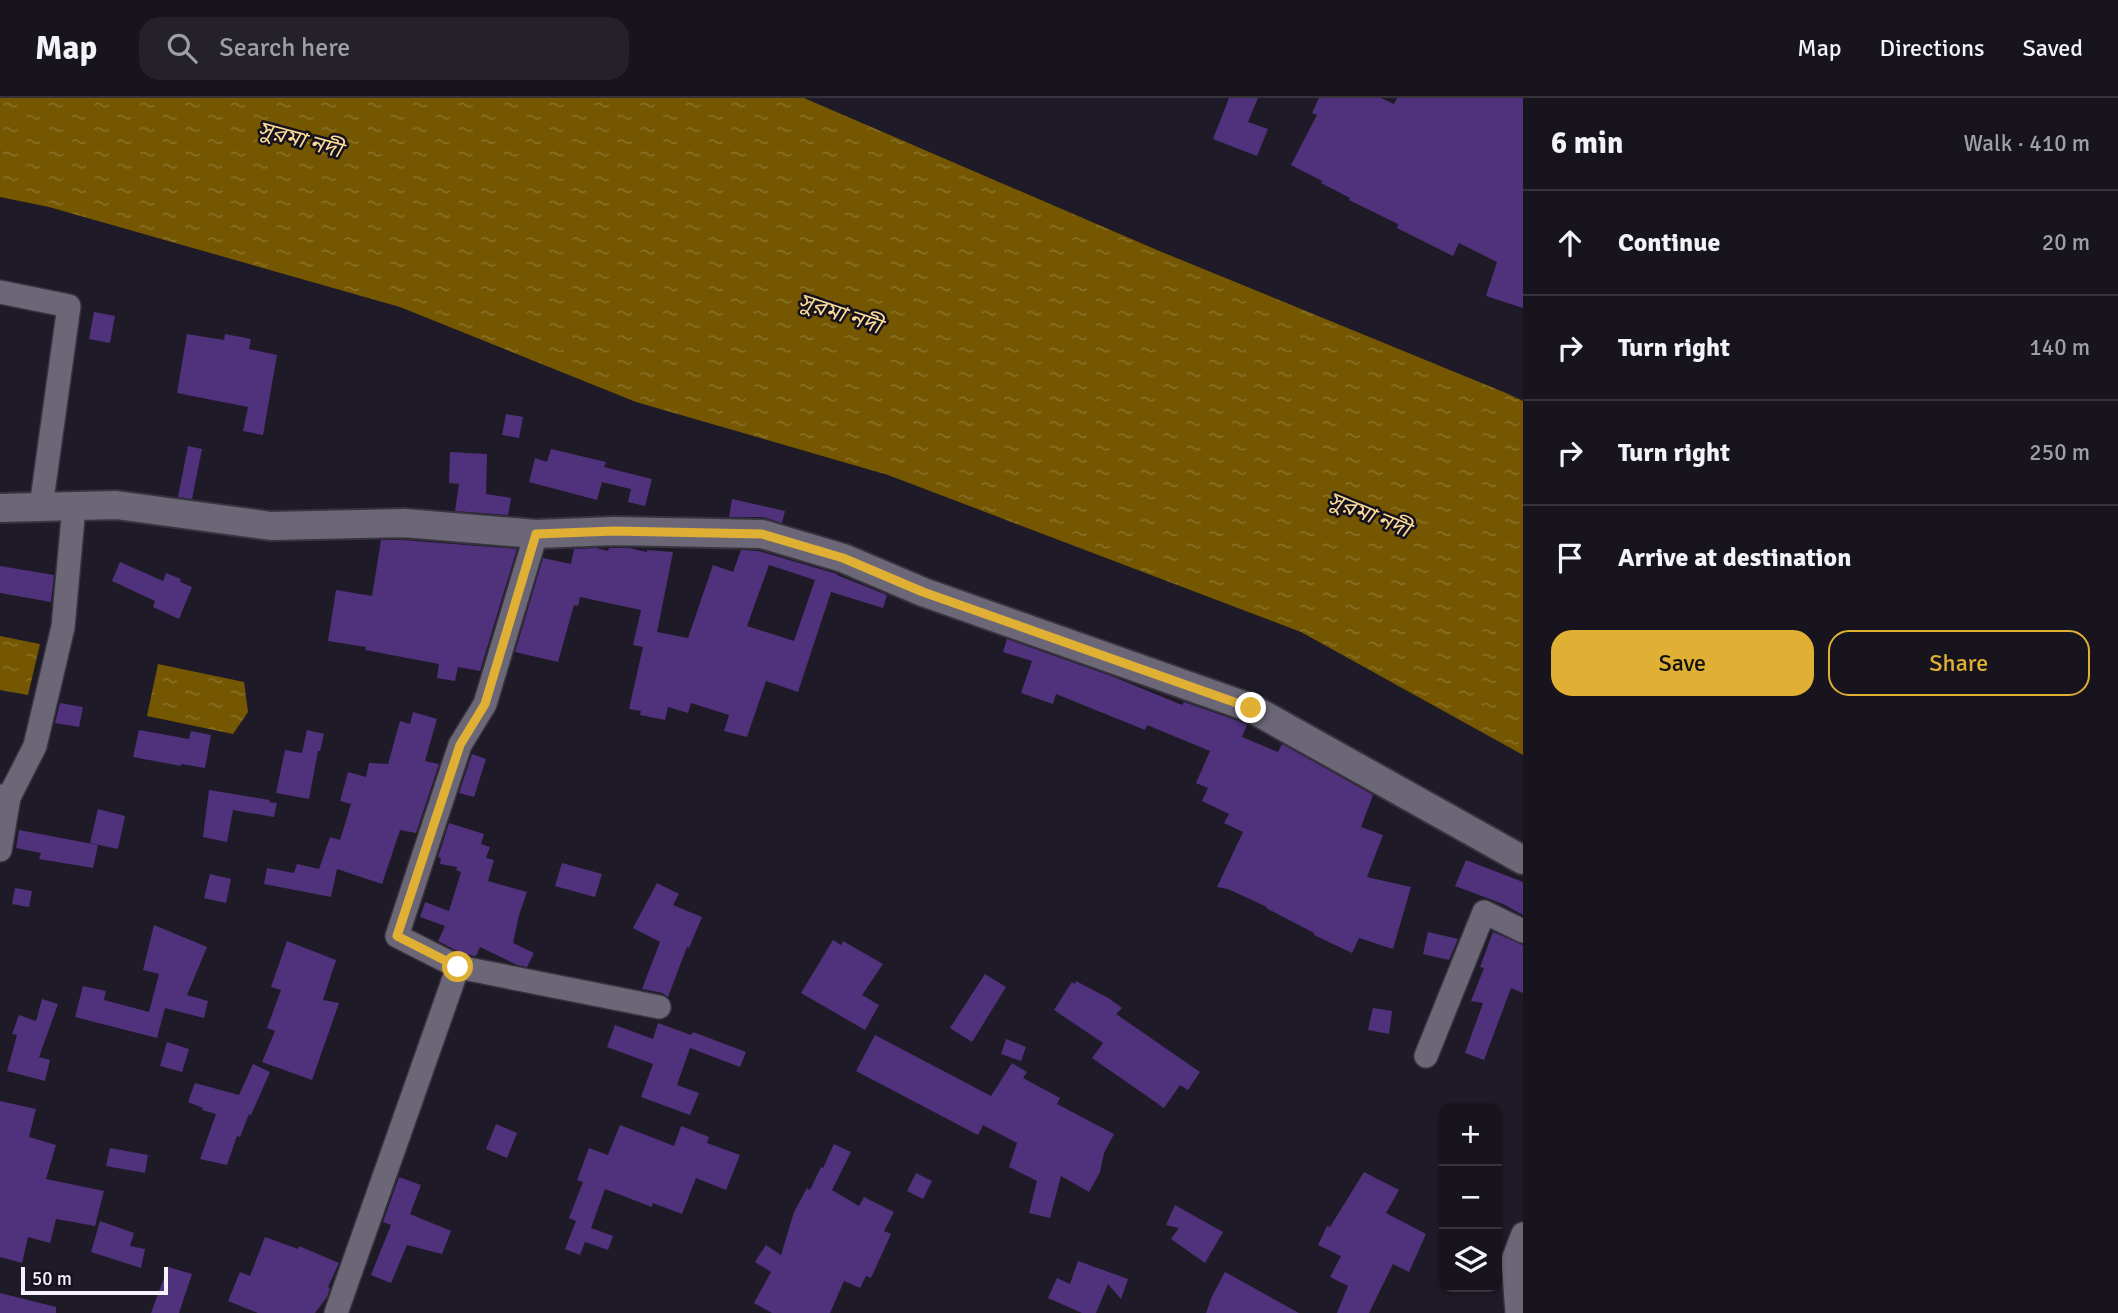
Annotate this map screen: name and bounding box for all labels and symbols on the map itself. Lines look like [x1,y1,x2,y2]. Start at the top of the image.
water label: সুরমা নদী [255,114,349,166]
water label: সুরমা নদী [794,286,889,342]
water label: সুরমা নদী [1324,485,1418,545]
route end [1235,692,1266,723]
route start [442,951,473,982]
scale bar [21,1264,168,1296]

